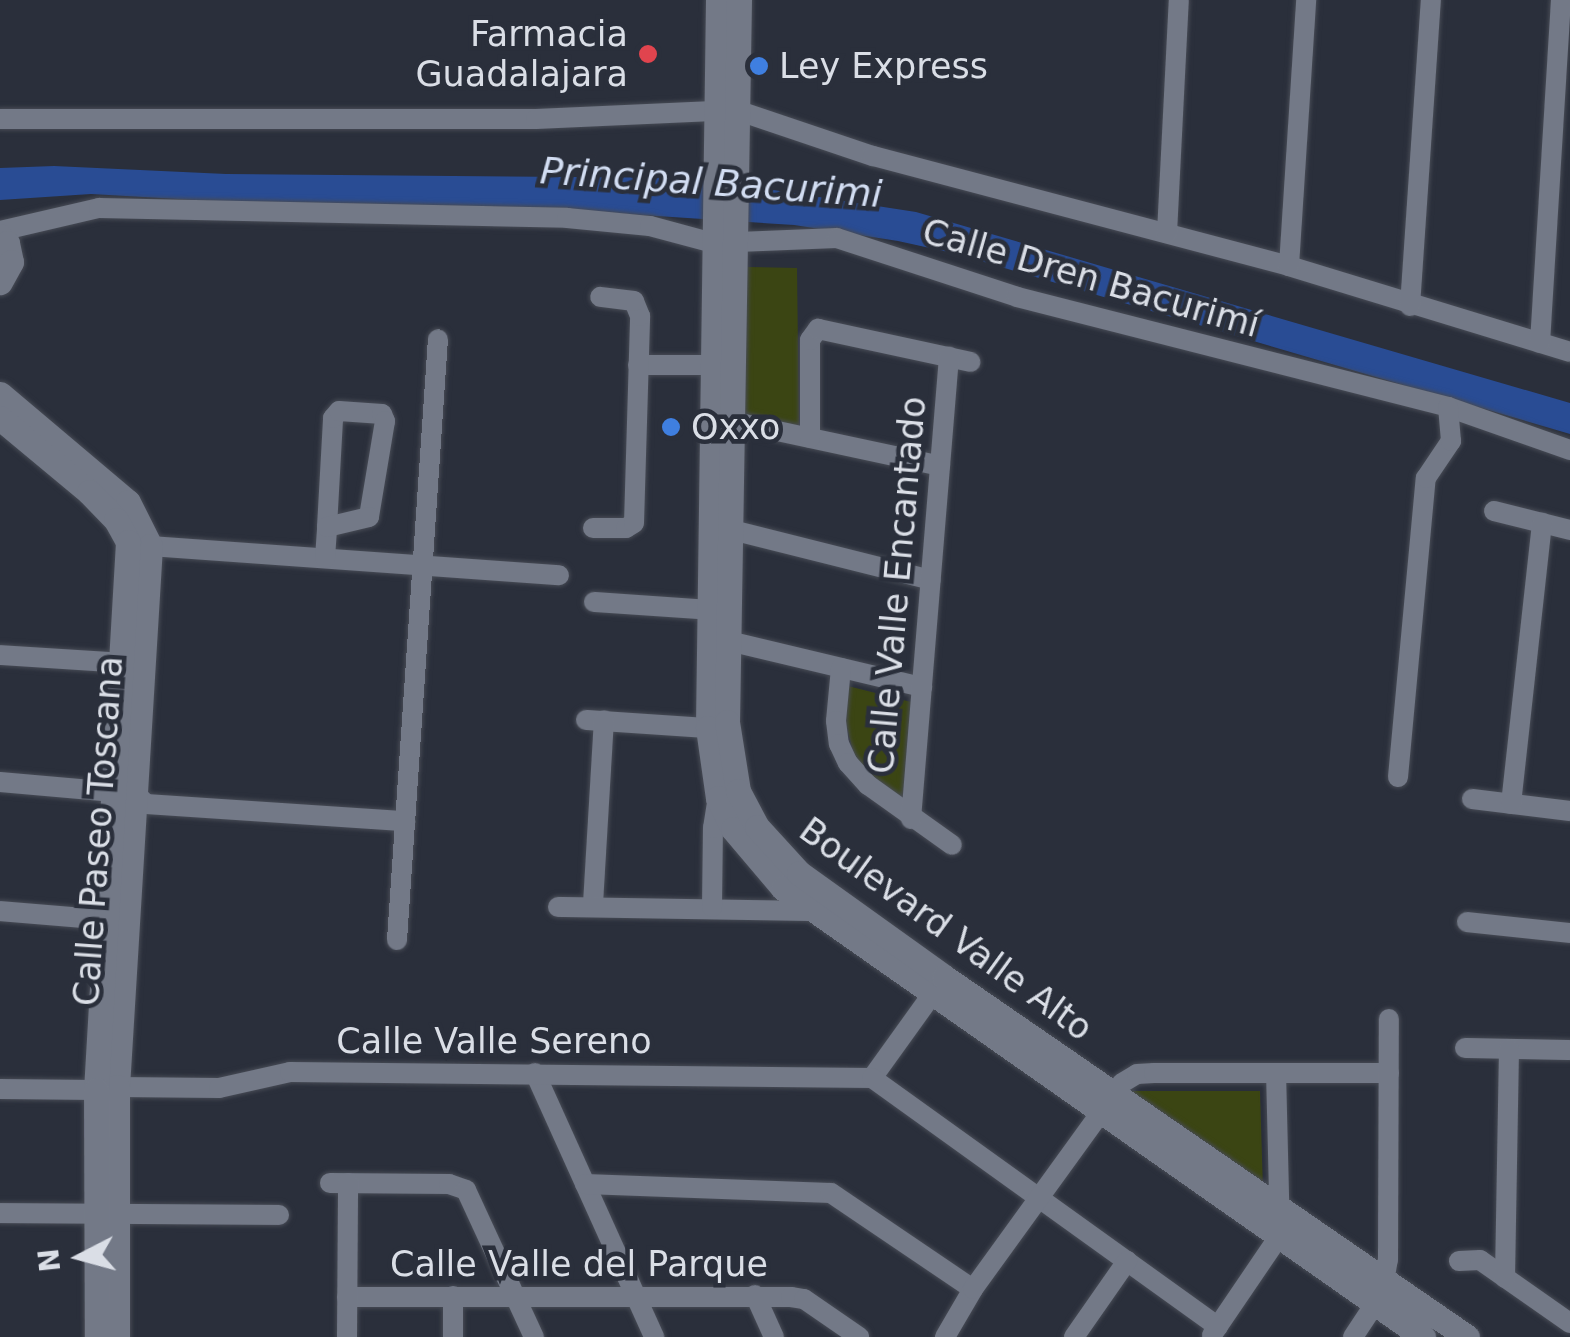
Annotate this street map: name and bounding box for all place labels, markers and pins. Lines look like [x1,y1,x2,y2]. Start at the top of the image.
place label: Farmacia Guadalajara [415,13,628,95]
marker: Farmacia Guadalajara [637,43,659,65]
place label: Ley Express [779,45,988,87]
marker: Ley Express [748,55,770,77]
place label: Oxxo [691,406,780,448]
marker: Oxxo [660,416,682,438]

